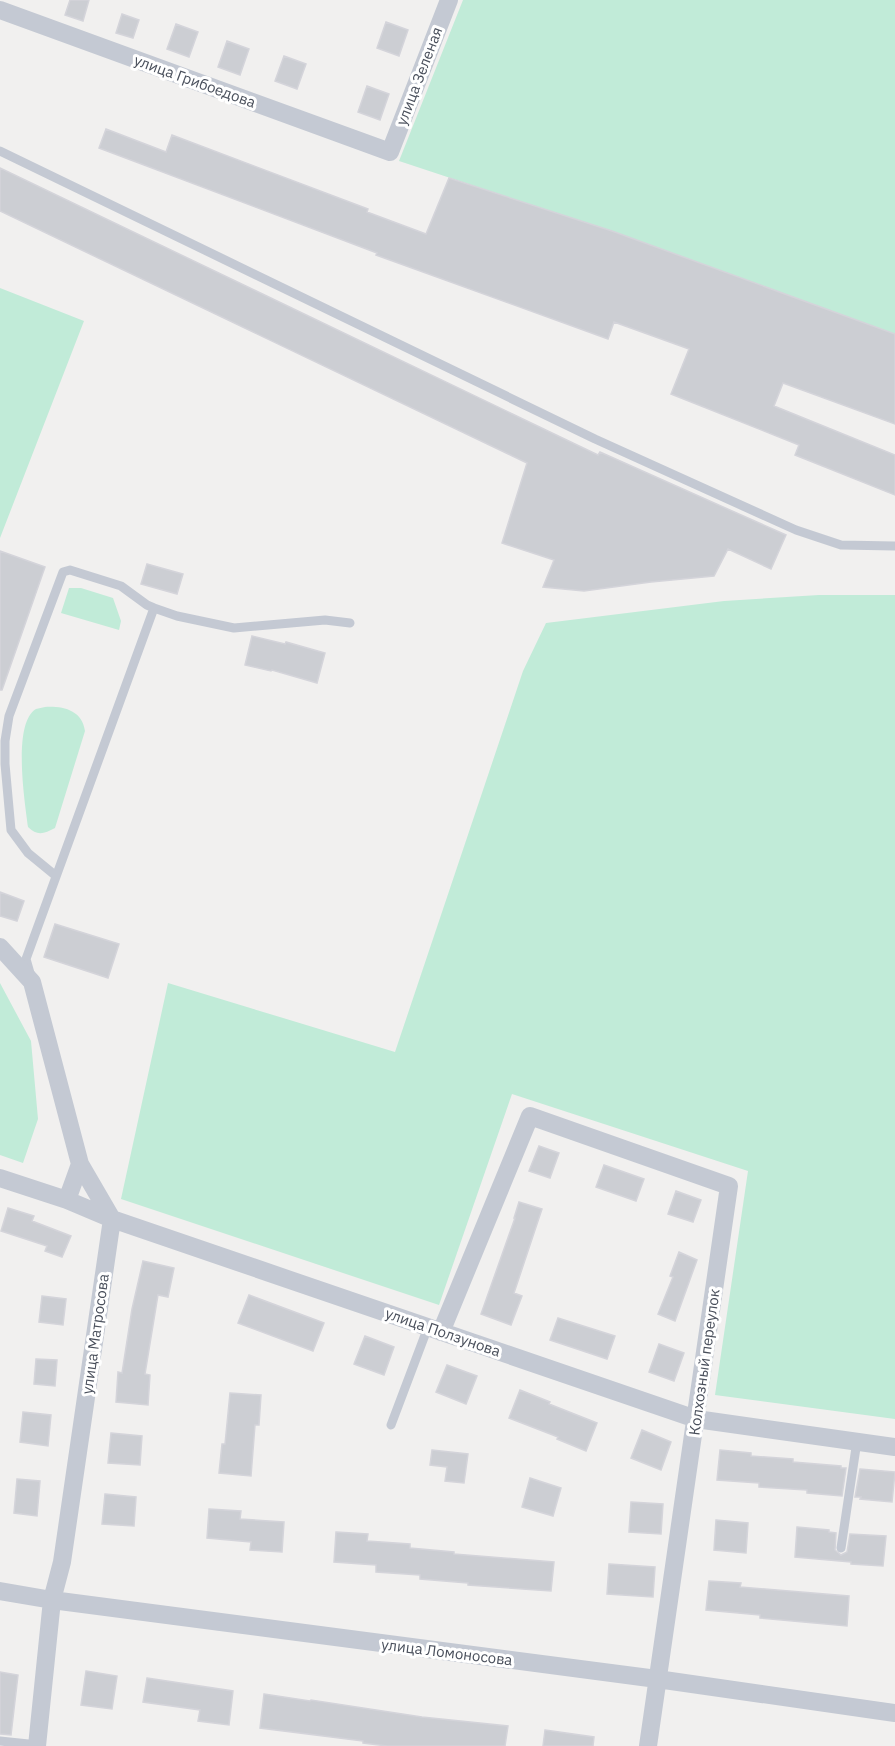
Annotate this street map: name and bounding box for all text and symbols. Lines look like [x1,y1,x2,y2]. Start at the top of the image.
street label: улица Зеленая [392,24,446,128]
street label: улица Грибоедова [132,50,258,112]
street label: улица Матросова [77,1273,113,1395]
street label: Колхозный переулок [684,1288,724,1436]
street label: улица Ползунова [383,1303,503,1361]
street label: улица Ломоносова [380,1635,514,1669]

